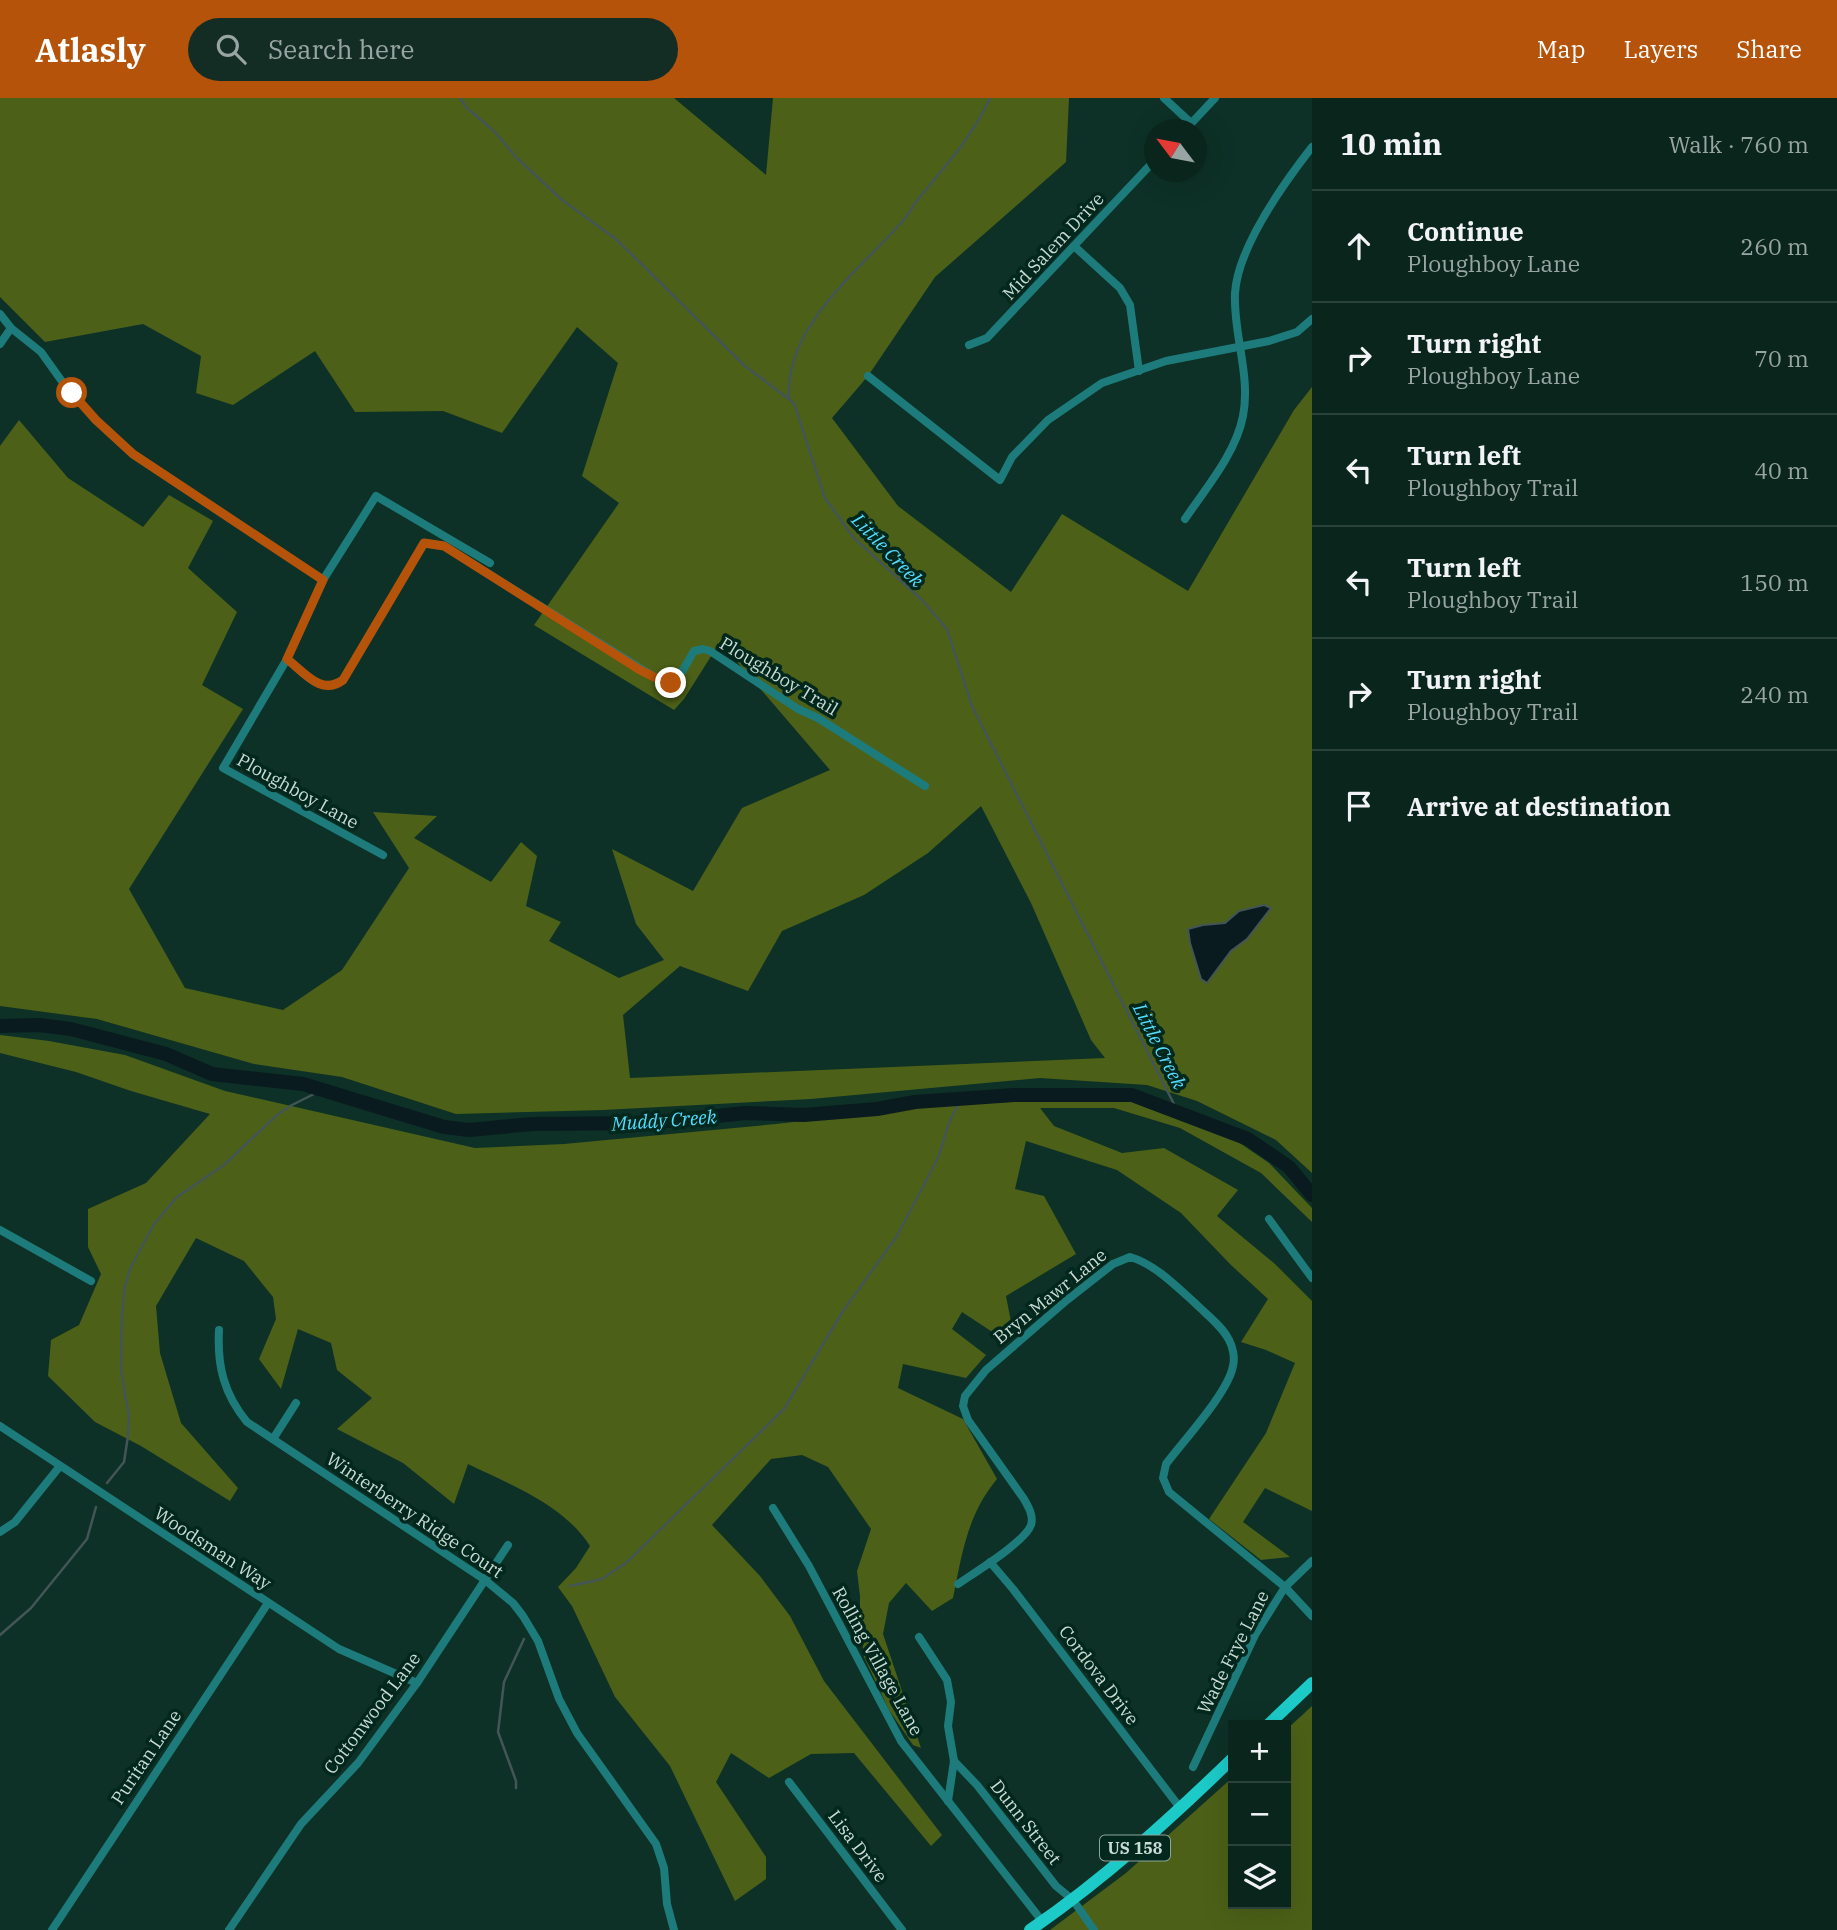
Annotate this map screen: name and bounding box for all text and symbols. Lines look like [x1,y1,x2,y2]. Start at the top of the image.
search box [188,18,678,81]
text: Atlasly [35,28,146,71]
icon: search [212,30,250,68]
text: Search here [268,32,414,66]
text: Map [1537,33,1585,65]
text: Layers [1623,33,1698,65]
text: Share [1736,33,1802,65]
north arrow [1144,119,1207,182]
text: 10 min [1340,124,1442,163]
text: Walk · 760 m [1668,129,1809,159]
street label: Mid Salem Drive [997,187,1109,305]
text: Continue [1407,214,1524,248]
icon: ahead [1340,227,1378,265]
text: 260 m [1740,231,1809,261]
text: Ploughboy Lane [1407,248,1580,278]
text: Turn right [1407,326,1541,360]
icon: right [1340,339,1378,377]
text: 70 m [1754,343,1809,373]
text: Ploughboy Lane [1407,360,1580,390]
route start [56,377,87,408]
text: Turn left [1407,438,1521,472]
icon: left [1340,451,1378,489]
text: 40 m [1754,455,1809,485]
text: Ploughboy Trail [1407,472,1578,502]
water label: Little Creek [846,507,930,593]
text: Turn left [1407,550,1521,584]
icon: left [1340,563,1378,601]
text: 150 m [1740,567,1809,597]
text: Ploughboy Trail [1407,584,1578,614]
street label: Ploughboy Trail [716,632,842,720]
text: Turn right [1407,662,1541,696]
route end [655,667,686,698]
icon: right [1340,675,1378,713]
text: 240 m [1740,679,1809,709]
text: Ploughboy Trail [1407,696,1578,726]
street label: Ploughboy Lane [233,748,363,834]
icon: arrive [1340,787,1378,825]
text: Arrive at destination [1407,789,1671,823]
water label: Little Creek [1128,998,1192,1094]
water label: Muddy Creek [610,1104,718,1136]
street label: Bryn Mawr Lane [989,1243,1111,1349]
street label: Winterberry Ridge Court [322,1447,508,1583]
street label: Woodsman Way [150,1502,276,1595]
street label: Rolling Village Lane [827,1582,929,1740]
street label: Wade Frye Lane [1192,1587,1274,1717]
street label: Cordova Drive [1054,1620,1144,1730]
street label: Cottonwood Lane [319,1647,425,1779]
street label: Puritan Lane [106,1705,186,1809]
map controls [1228,1720,1291,1909]
button: + [1228,1720,1291,1783]
street label: Dunn Street [986,1775,1066,1869]
button: − [1228,1783,1291,1846]
street label: Lisa Drive [823,1805,893,1887]
road number: US 158 [1100,1836,1170,1860]
button: layers [1228,1846,1291,1909]

